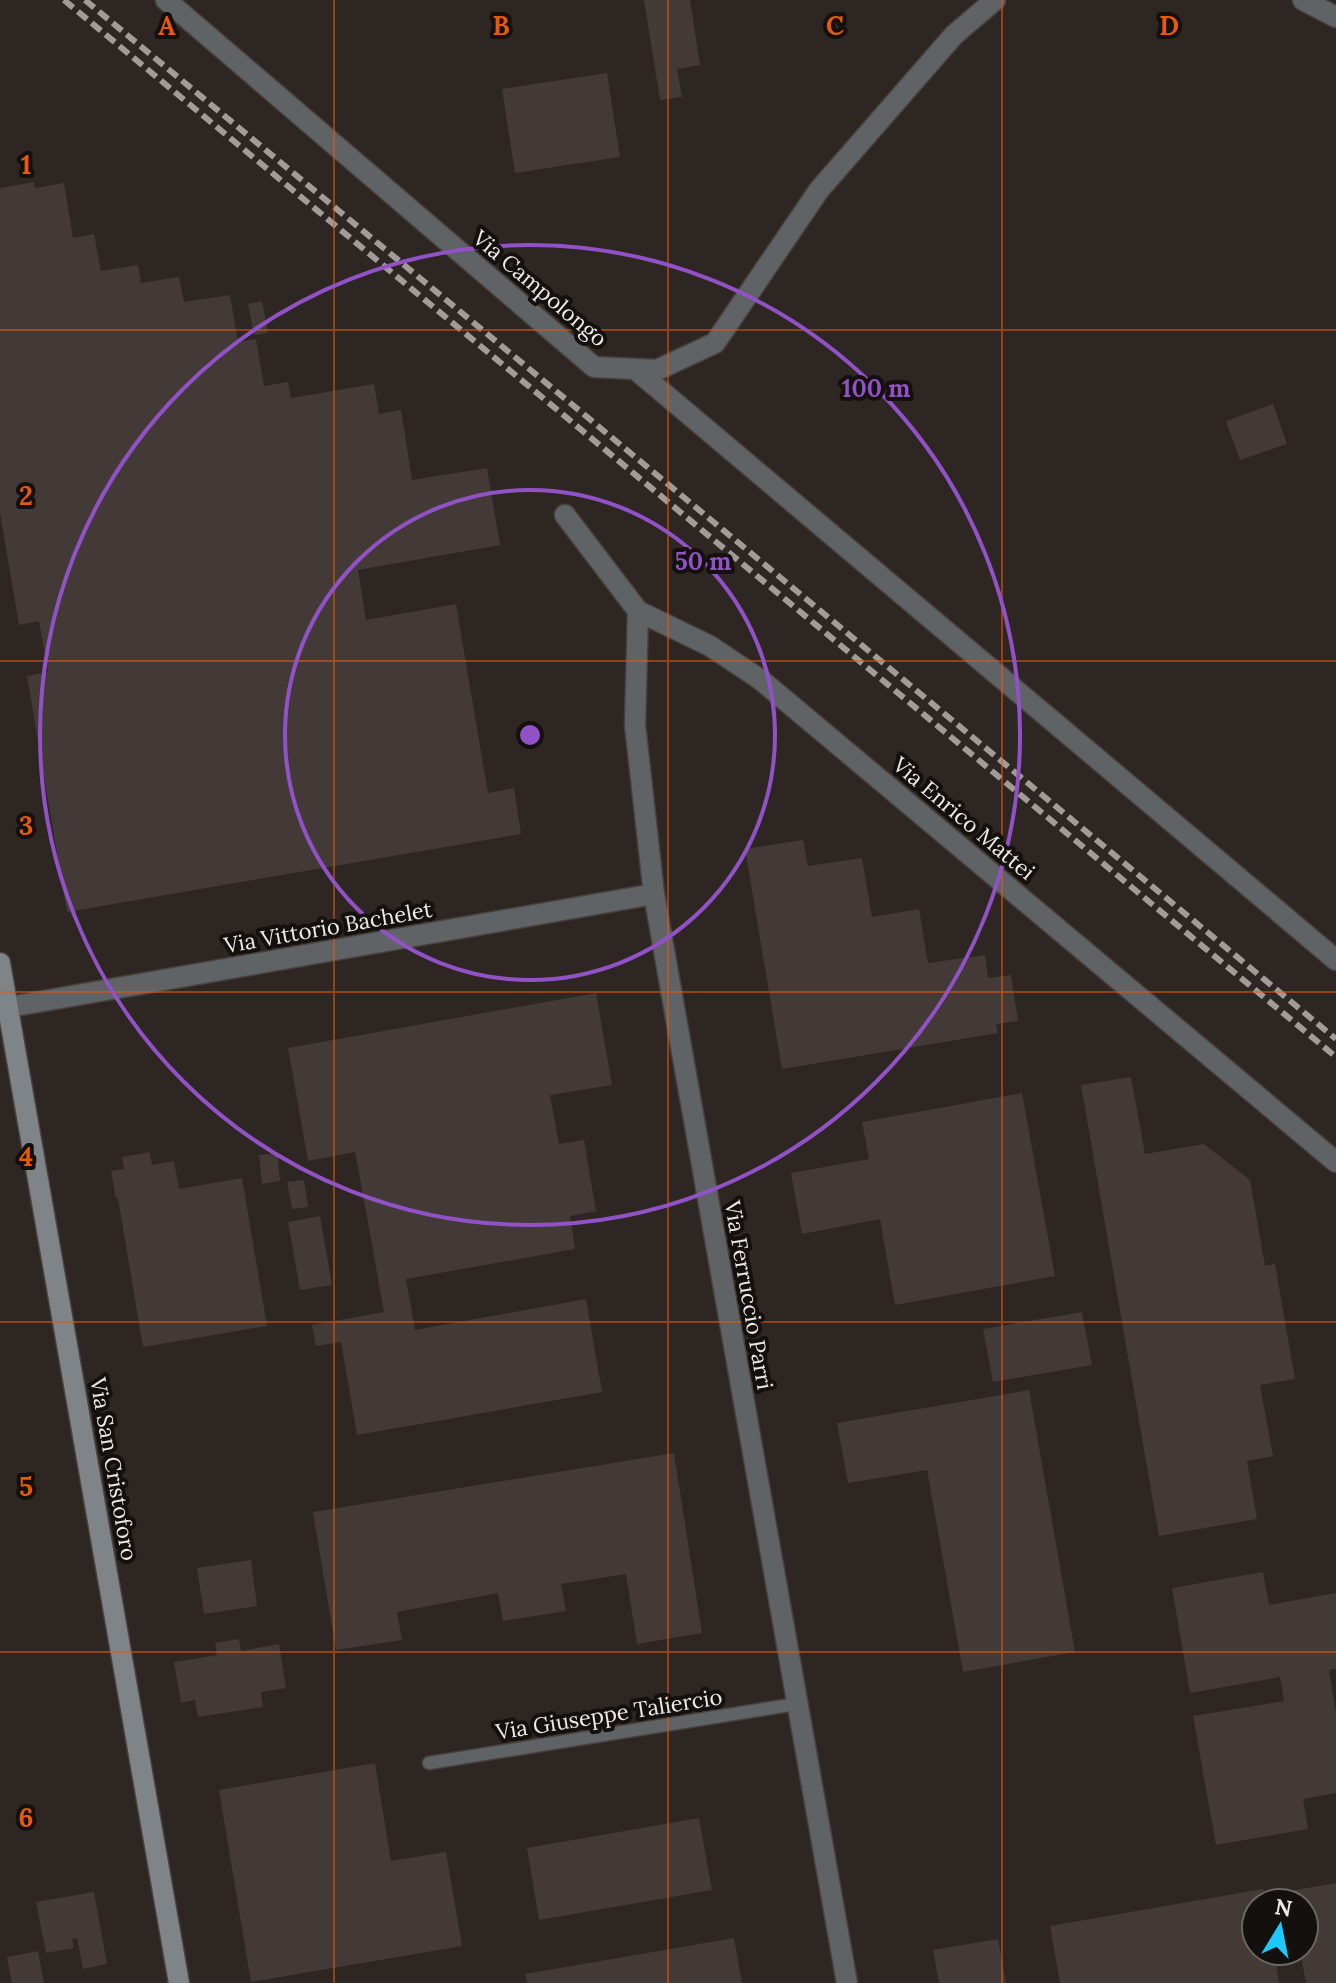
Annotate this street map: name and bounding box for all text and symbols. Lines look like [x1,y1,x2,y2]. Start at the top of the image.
text: A [158,9,176,42]
text: B [492,9,510,42]
text: C [826,9,844,42]
text: D [1159,9,1179,42]
text: 1 [21,148,31,181]
street label: Via Campolongo [466,223,613,352]
text: 100 m [842,373,910,404]
text: 2 [19,479,33,512]
text: 50 m [675,546,731,577]
centre of rings [516,721,544,749]
street label: Via Enrico Mattei [886,750,1041,886]
text: 3 [19,809,33,842]
street label: Via Vittorio Bachelet [221,895,435,959]
text: 4 [19,1140,33,1173]
street label: Via Ferruccio Parri [718,1197,779,1392]
street label: Via San Cristoforo [84,1374,144,1563]
text: 5 [19,1470,33,1503]
street label: Via Giuseppe Taliercio [493,1682,724,1746]
text: 6 [19,1801,33,1834]
north arrow [1240,1887,1320,1967]
text: N [1273,1892,1294,1923]

